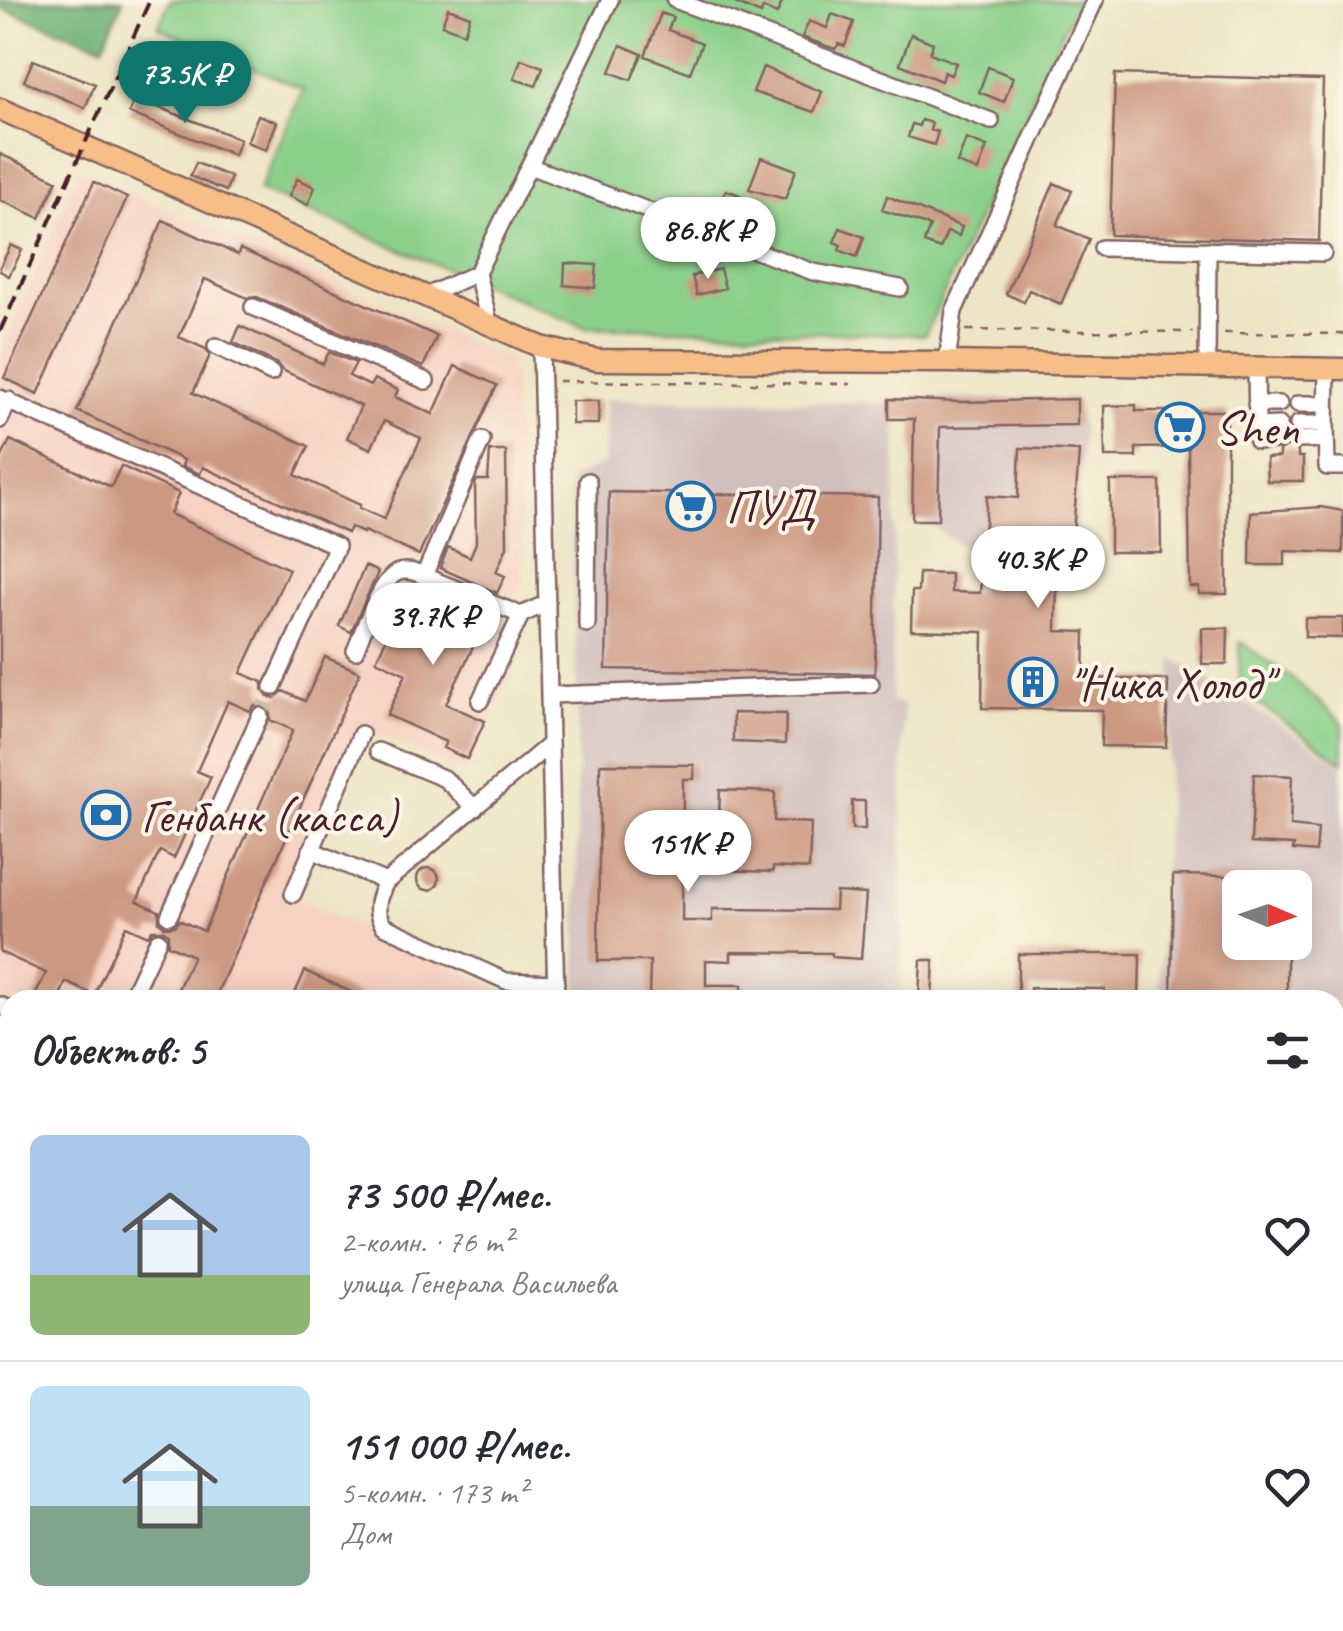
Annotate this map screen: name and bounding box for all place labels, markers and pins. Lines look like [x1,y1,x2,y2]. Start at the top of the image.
pin: 73.5K ₽ [93,41,277,126]
pin: 86.8K ₽ [616,197,800,282]
place label: Shen [1215,398,1299,458]
supermarket icon: Shen [1154,401,1206,453]
place label: ПУД [726,477,817,537]
supermarket icon: ПУД [665,480,717,532]
pin: 40.3K ₽ [946,526,1130,611]
pin: 39.7K ₽ [341,583,525,668]
place label: "Ника Холод" [1068,653,1281,713]
building icon: "Ника Холод" [1007,656,1059,708]
place label: Генбанк (касса) [141,786,400,846]
bank icon: Генбанк (касса) [80,789,132,841]
pin: 151K ₽ [607,810,769,895]

